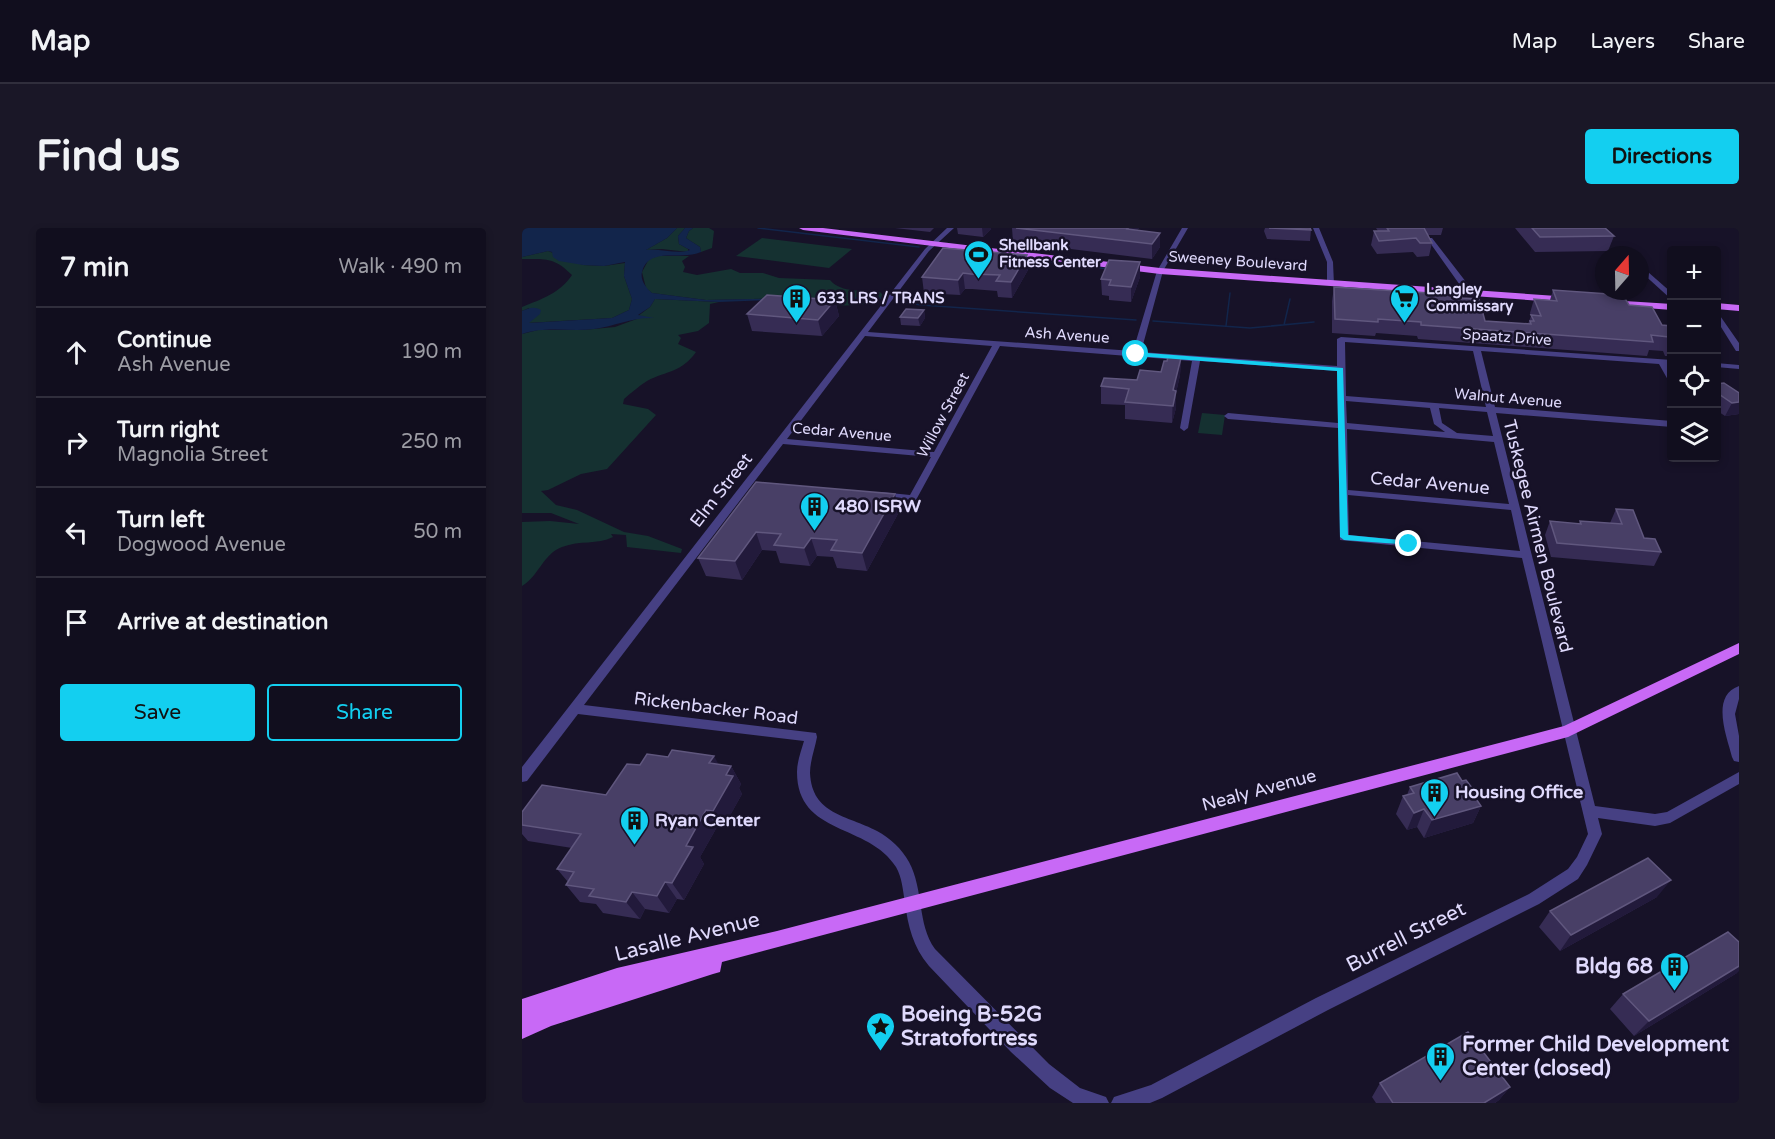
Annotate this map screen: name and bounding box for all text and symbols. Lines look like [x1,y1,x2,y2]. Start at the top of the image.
text: Map [30,24,90,58]
text: Map [1512,29,1557,54]
text: Layers [1590,29,1655,54]
text: Share [1688,29,1745,54]
button: Directions [1585,129,1739,184]
text: Find us [36,131,180,182]
place label: Shellbank Fitness Center [999,236,1101,271]
sports icon: Shellbank Fitness Center [962,238,994,280]
north arrow [1595,246,1649,300]
map controls [1667,246,1721,462]
button: + [1667,246,1721,300]
street label: Sweeney Boulevard [1168,247,1308,275]
text: 7 min [60,252,129,283]
text: Walk · 490 m [339,255,462,279]
place label: Langley Commissary [1426,280,1513,316]
building icon: 633 LRS / TRANS [780,282,812,324]
supermarket icon: Langley Commissary [1389,282,1421,324]
place label: 633 LRS / TRANS [817,289,944,307]
button: − [1667,300,1721,354]
street label: Ash Avenue [1024,323,1110,347]
street label: Spaatz Drive [1462,325,1552,349]
text: Continue [117,327,212,353]
icon: ahead [60,336,93,369]
text: 190 m [401,340,462,364]
route start [1122,340,1148,366]
text: Ash Avenue [117,353,230,377]
button: locate [1667,354,1721,408]
street label: Willow Street [913,369,973,461]
street label: Walnut Avenue [1453,384,1563,412]
button: layers [1667,408,1721,462]
text: Turn right [117,417,219,443]
street label: Tuskegee Airmen Boulevard [1498,417,1578,655]
street label: Cedar Avenue [791,419,893,445]
icon: right [60,426,93,459]
text: 250 m [401,430,462,454]
text: Magnolia Street [117,443,268,467]
street label: Elm Street [685,448,757,532]
street label: Cedar Avenue [1369,467,1491,499]
building icon: 480 ISRW [798,490,830,532]
place label: 480 ISRW [835,495,922,517]
text: Turn left [117,507,205,533]
icon: left [60,516,93,549]
text: 50 m [413,520,462,544]
route end [1395,530,1421,556]
text: Dogwood Avenue [117,533,286,557]
icon: arrive [60,606,93,639]
text: Arrive at destination [117,609,328,635]
button: Save [60,684,255,741]
button: Share [267,684,462,741]
street label: Rickenbacker Road [633,687,799,729]
street label: Nealy Avenue [1199,764,1319,816]
building icon: Housing Office [1418,776,1450,818]
place label: Housing Office [1455,781,1583,803]
building icon: Ryan Center [618,804,650,846]
place label: Ryan Center [655,809,761,831]
street label: Burrell Street [1342,896,1470,978]
street label: Lasalle Avenue [612,907,762,967]
building icon: Bldg 68 [1658,950,1690,992]
place label: Bldg 68 [1575,954,1653,979]
place label: Boeing B-52G Stratofortress [901,1002,1042,1051]
place icon: Boeing B-52G Stratofortress [864,1010,896,1052]
place label: Former Child Development Center (closed) [1462,1032,1729,1081]
building icon: Former Child Development Center (closed) [1425,1040,1457,1082]

